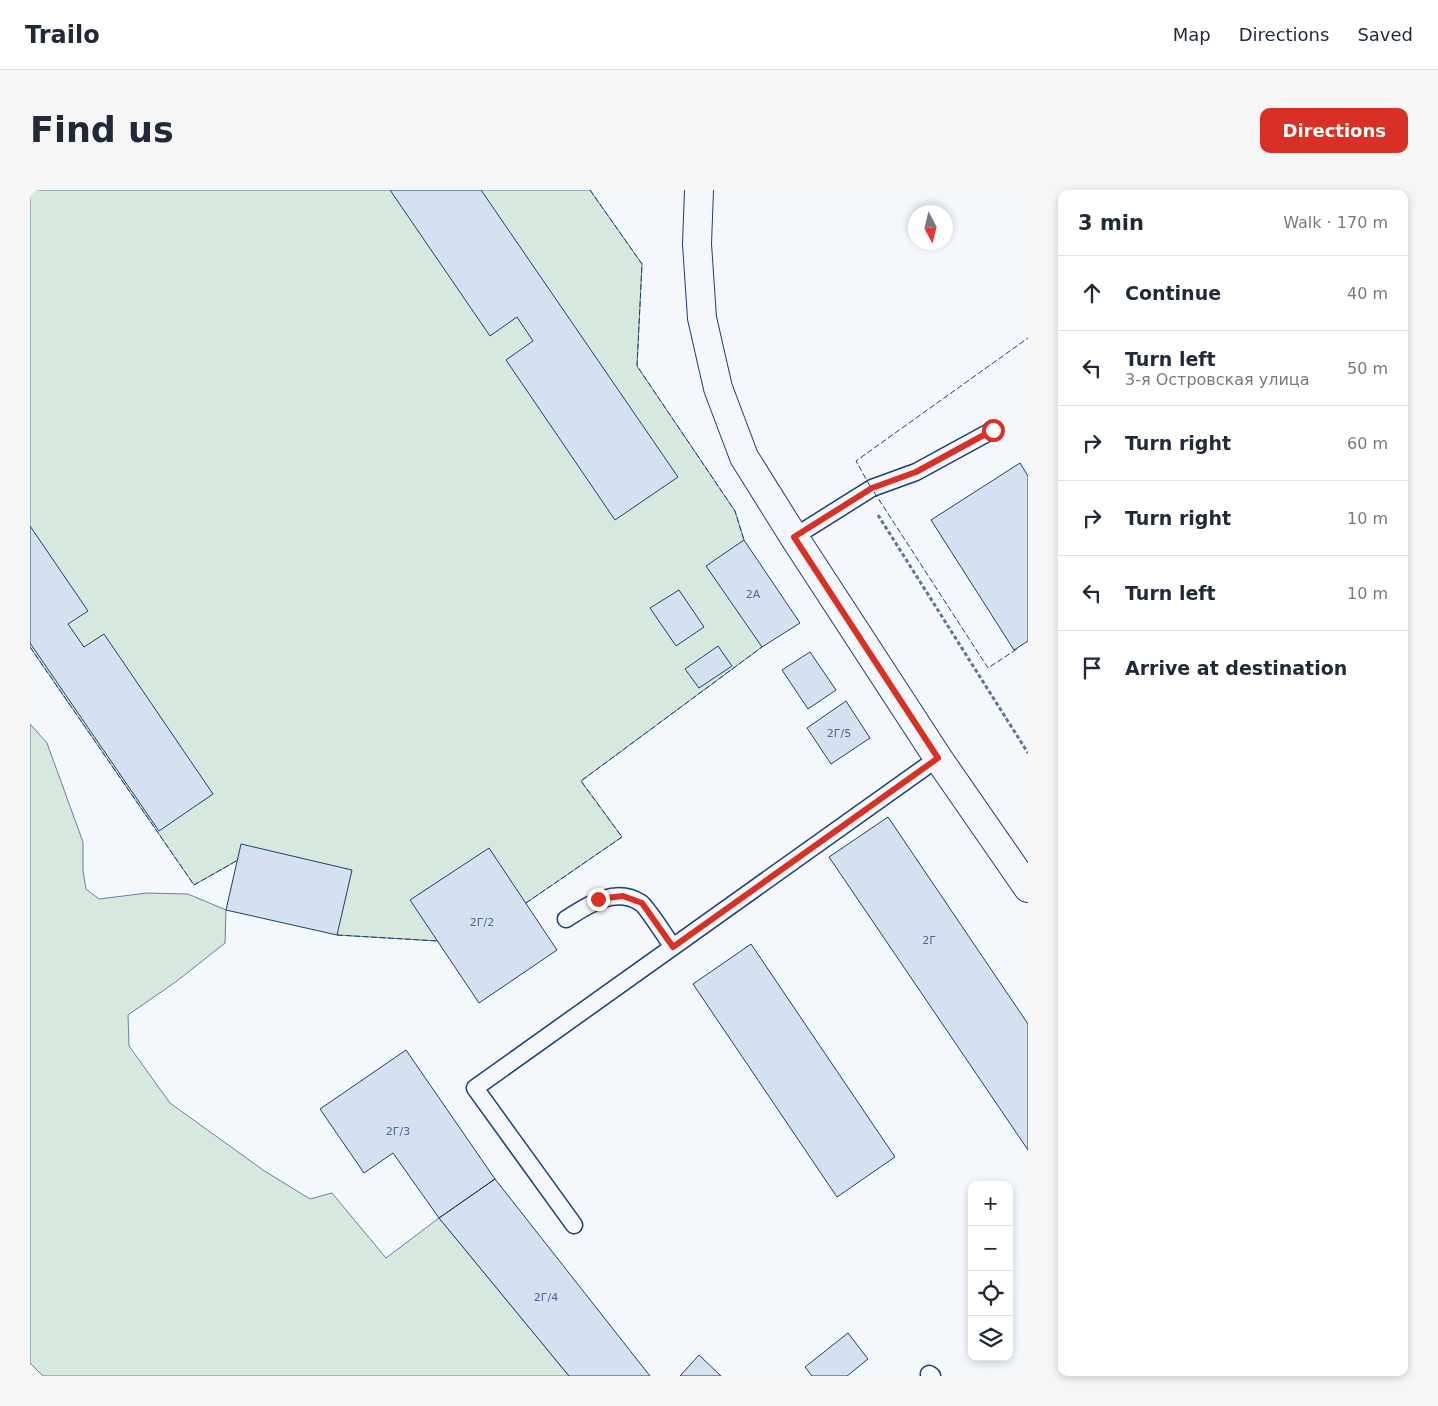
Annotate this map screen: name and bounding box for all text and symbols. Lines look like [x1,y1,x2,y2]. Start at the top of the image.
text: Trailo [25,21,100,49]
text: Map [1173,24,1211,45]
text: Directions [1239,24,1329,45]
text: Saved [1357,24,1413,45]
button: Directions [1260,108,1408,153]
text: Find us [30,110,174,150]
north arrow [908,205,953,250]
text: 3 min [1078,211,1144,235]
text: Walk · 170 m [1283,213,1388,232]
icon: ahead [1078,279,1106,307]
text: Continue [1125,282,1221,304]
text: 40 m [1347,284,1388,303]
text: Turn left [1125,348,1216,370]
icon: left [1078,354,1106,382]
text: 50 m [1347,359,1388,378]
text: 3-я Островская улица [1125,370,1310,389]
route start [982,419,1005,442]
icon: right [1078,429,1106,457]
text: Turn right [1125,432,1231,454]
text: 60 m [1347,434,1388,453]
icon: right [1078,504,1106,532]
text: Turn right [1125,507,1231,529]
text: 10 m [1347,509,1388,528]
icon: left [1078,579,1106,607]
text: Turn left [1125,582,1216,604]
text: 10 m [1347,584,1388,603]
house number: 2А [746,588,761,601]
icon: arrive [1078,654,1106,682]
text: Arrive at destination [1125,657,1347,679]
house number: 2Г/5 [827,727,851,740]
route end [587,888,610,911]
house number: 2Г/2 [470,916,494,929]
house number: 2Г [922,934,936,947]
house number: 2Г/3 [386,1125,410,1138]
map controls [968,1181,1013,1361]
button: + [968,1181,1013,1226]
button: − [968,1226,1013,1271]
button: locate [968,1271,1013,1316]
house number: 2Г/4 [534,1291,558,1304]
button: layers [968,1316,1013,1361]

